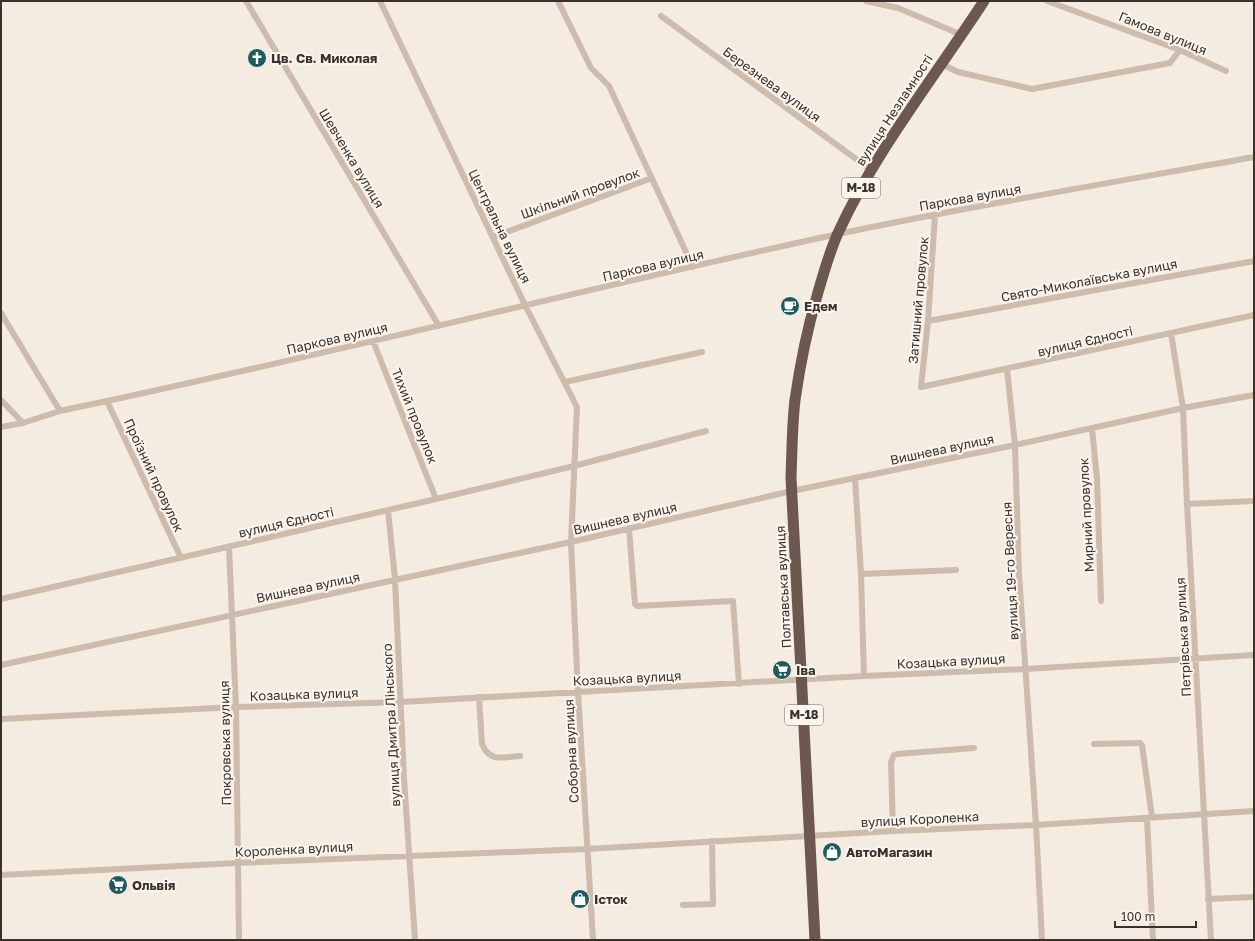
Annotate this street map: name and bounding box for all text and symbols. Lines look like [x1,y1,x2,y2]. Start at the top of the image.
street label: Гамова вулиця [1117,8,1209,58]
street label: Березнева вулиця [720,43,824,125]
church icon: Цв. Св. Миколая [246,47,268,69]
place label: Цв. Св. Миколая [271,50,377,66]
street label: вулиця Незламності [852,51,936,169]
street label: Шевченка вулиця [316,105,388,211]
street label: Шкільний провулок [518,164,642,222]
street label: Центральна вулиця [465,166,535,286]
road number: М-18 [842,178,880,198]
street label: Паркова вулиця [918,180,1022,214]
street label: Затишний провулок [904,235,932,364]
street label: Паркова вулиця [601,246,705,284]
street label: Свято-Миколаївська вулиця [999,255,1179,305]
cafe icon: Едем [779,295,801,317]
place label: Едем [804,298,837,314]
street label: Паркова вулиця [285,319,389,357]
street label: вулиця Єдності [1036,322,1134,360]
street label: Тихий провулок [389,366,442,467]
street label: Проїзний провулок [121,416,188,535]
street label: Вишнева вулиця [889,430,995,468]
street label: Мирний провулок [1075,457,1097,573]
street label: Вишнева вулиця [572,498,678,538]
street label: вулиця 19-го Вересня [998,501,1022,641]
street label: вулиця Єдності [237,503,335,541]
street label: Полтавська вулиця [772,525,794,649]
street label: Вишнева вулиця [255,568,361,606]
street label: Петрівська вулиця [1172,577,1194,697]
street label: вулиця Дмитра Лінського [379,643,403,807]
street label: Козацька вулиця [896,650,1006,672]
supermarket icon: Іва [771,659,793,681]
place label: Іва [796,662,816,678]
street label: Козацька вулиця [572,667,682,689]
street label: Покровська вулиця [216,680,234,806]
street label: Козацька вулиця [249,684,359,704]
street label: Соборна вулиця [560,699,582,803]
road number: М-18 [785,705,823,725]
street label: вулиця Короленка [860,808,980,830]
street label: Короленка вулиця [234,838,354,860]
shop icon: АвтоМагазин [821,841,843,863]
place label: АвтоМагазин [846,844,933,860]
supermarket icon: Ольвія [107,874,129,896]
place label: Ольвія [132,877,175,893]
shop icon: Істок [569,888,591,910]
place label: Істок [594,891,628,907]
scale bar [1115,903,1196,929]
text: 100 m [1121,909,1155,924]

